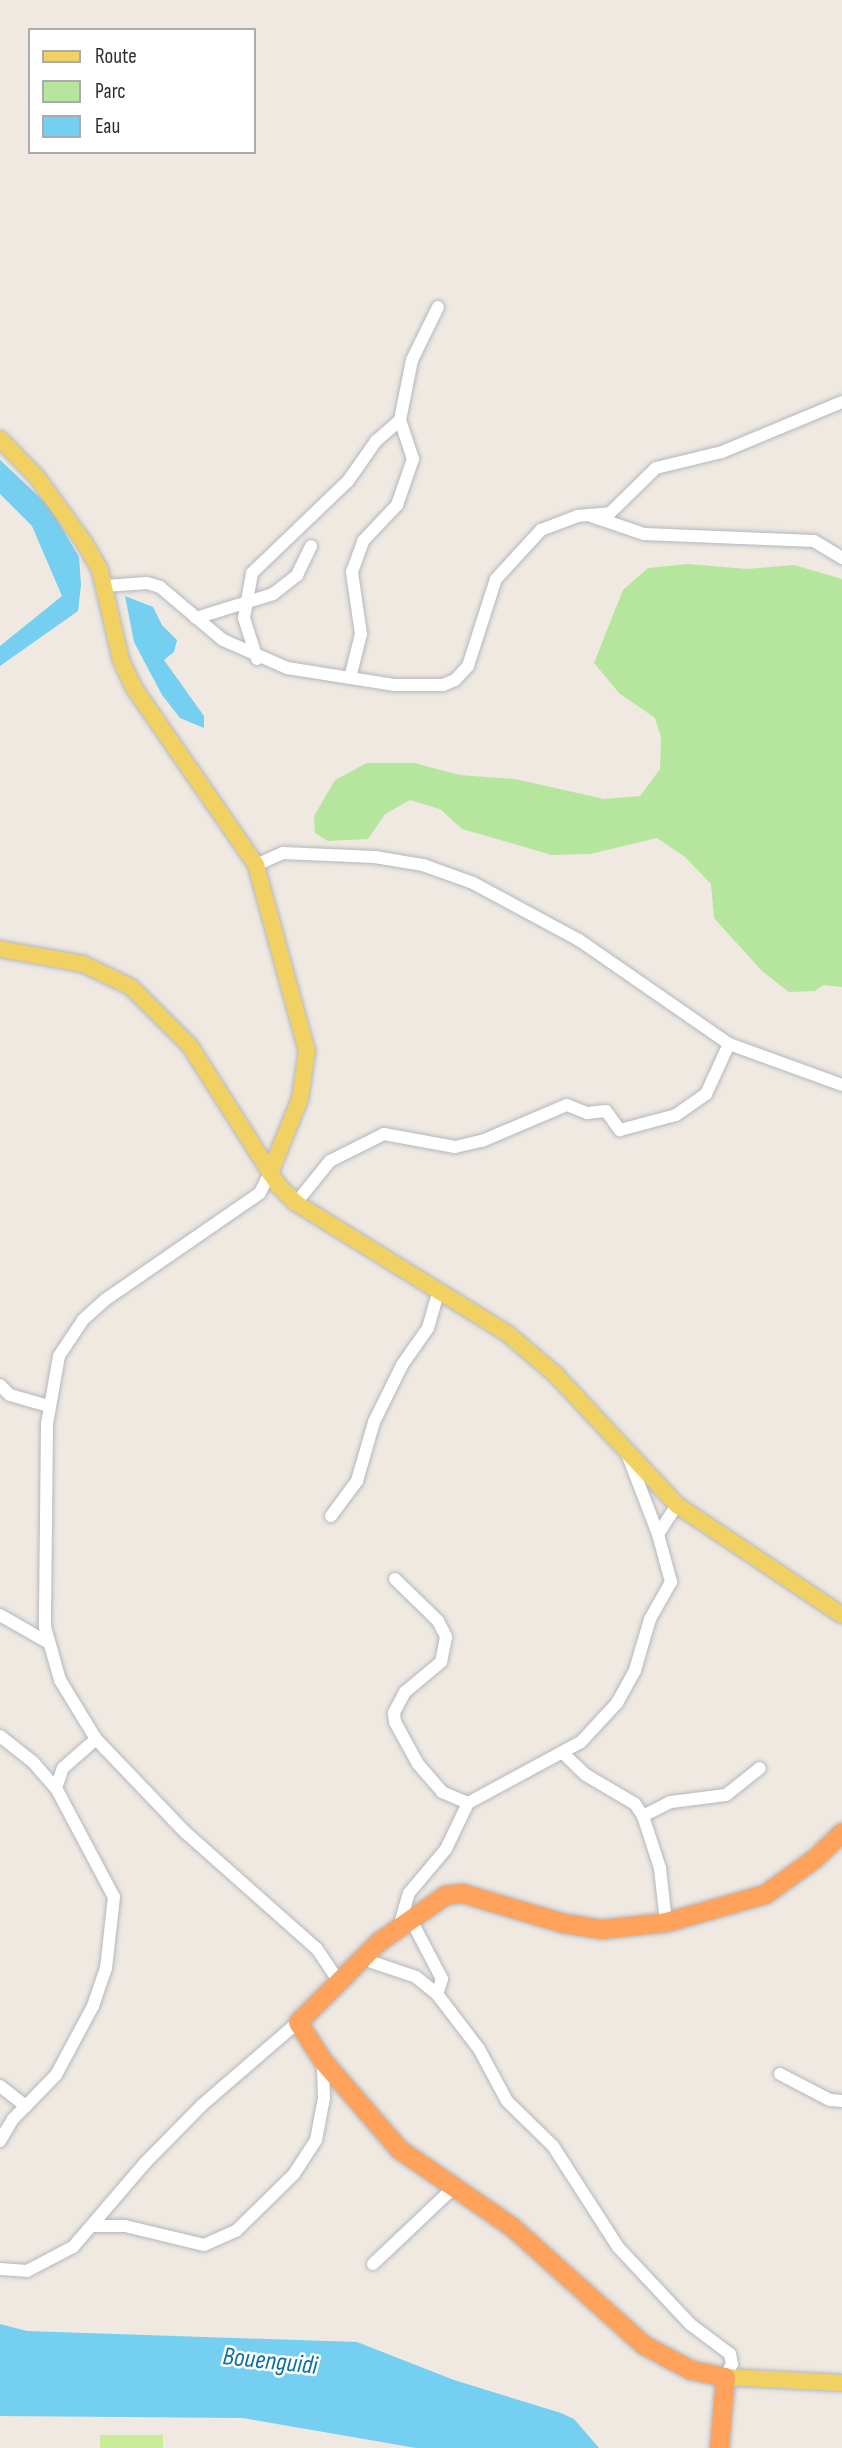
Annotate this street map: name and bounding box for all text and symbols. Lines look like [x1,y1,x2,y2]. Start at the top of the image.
legend [28,28,256,154]
text: Route [95,44,137,69]
text: Parc [95,79,126,104]
text: Eau [95,114,120,139]
water label: Bouenguidi [221,2342,319,2382]

